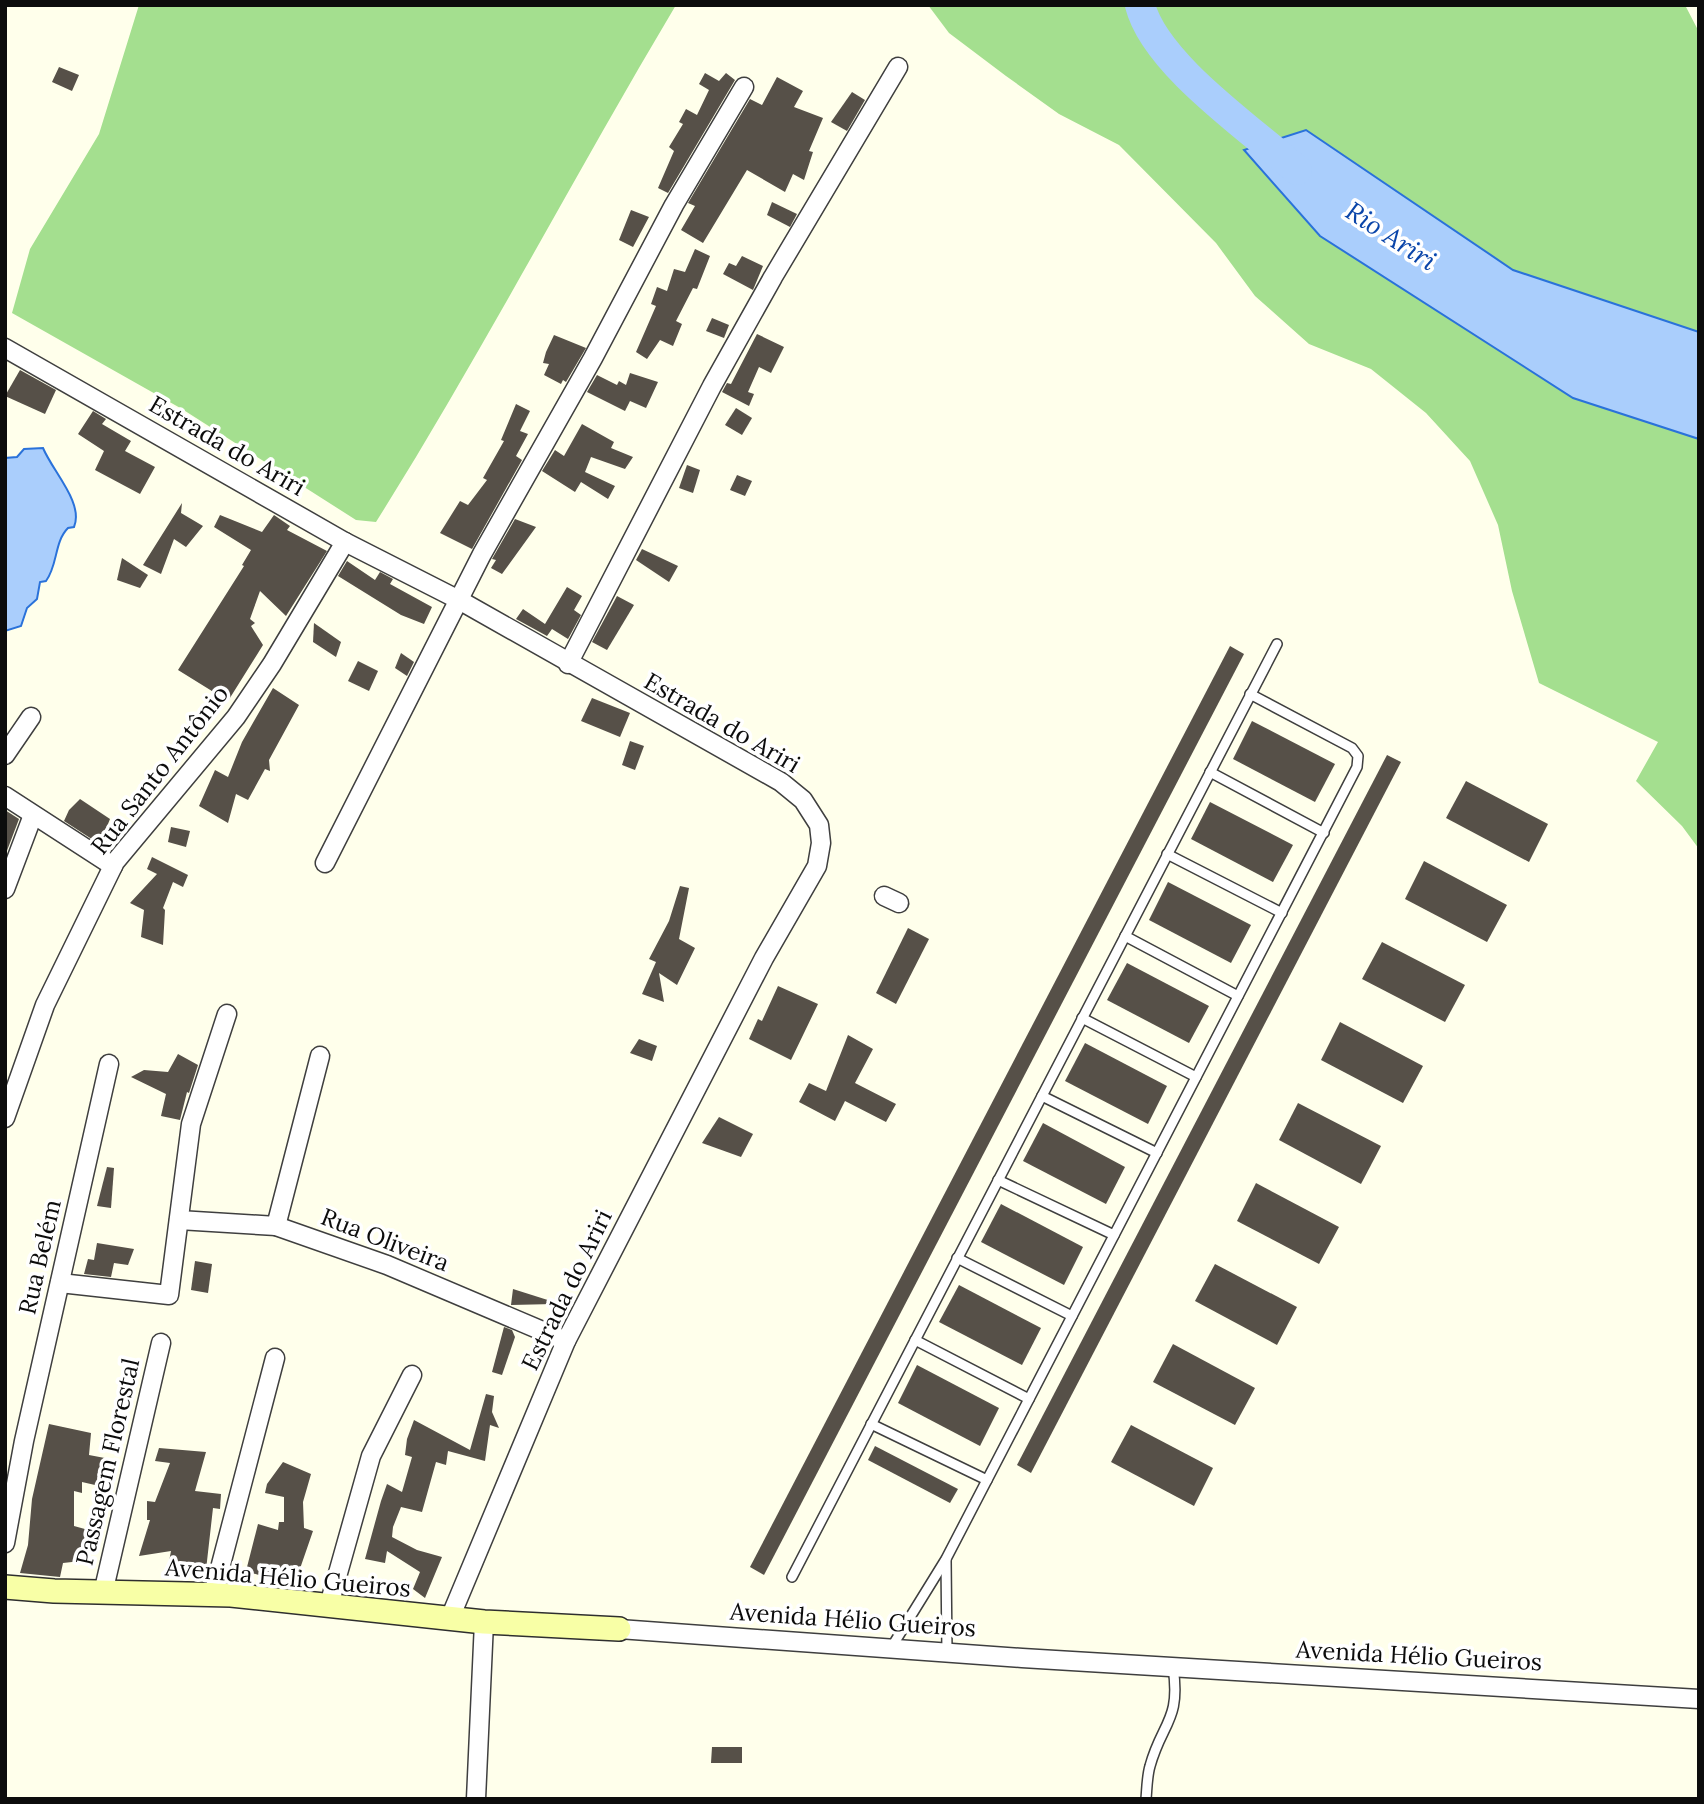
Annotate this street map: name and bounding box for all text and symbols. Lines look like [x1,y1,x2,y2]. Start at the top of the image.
water label: Rio Ariri [1340,194,1443,277]
street label: Estrada do Ariri [144,388,311,503]
street label: Estrada do Ariri [639,665,806,780]
street label: Rua Santo Antônio [84,679,235,860]
street label: Rua Belém [11,1196,68,1317]
street label: Rua Oliveira [317,1201,454,1278]
street label: Estrada do Ariri [514,1204,619,1375]
street label: Passagem Florestal [69,1355,146,1568]
street label: Avenida Hélio Gueiros [163,1551,412,1604]
street label: Avenida Hélio Gueiros [728,1595,977,1644]
street label: Avenida Hélio Gueiros [1294,1634,1543,1677]

